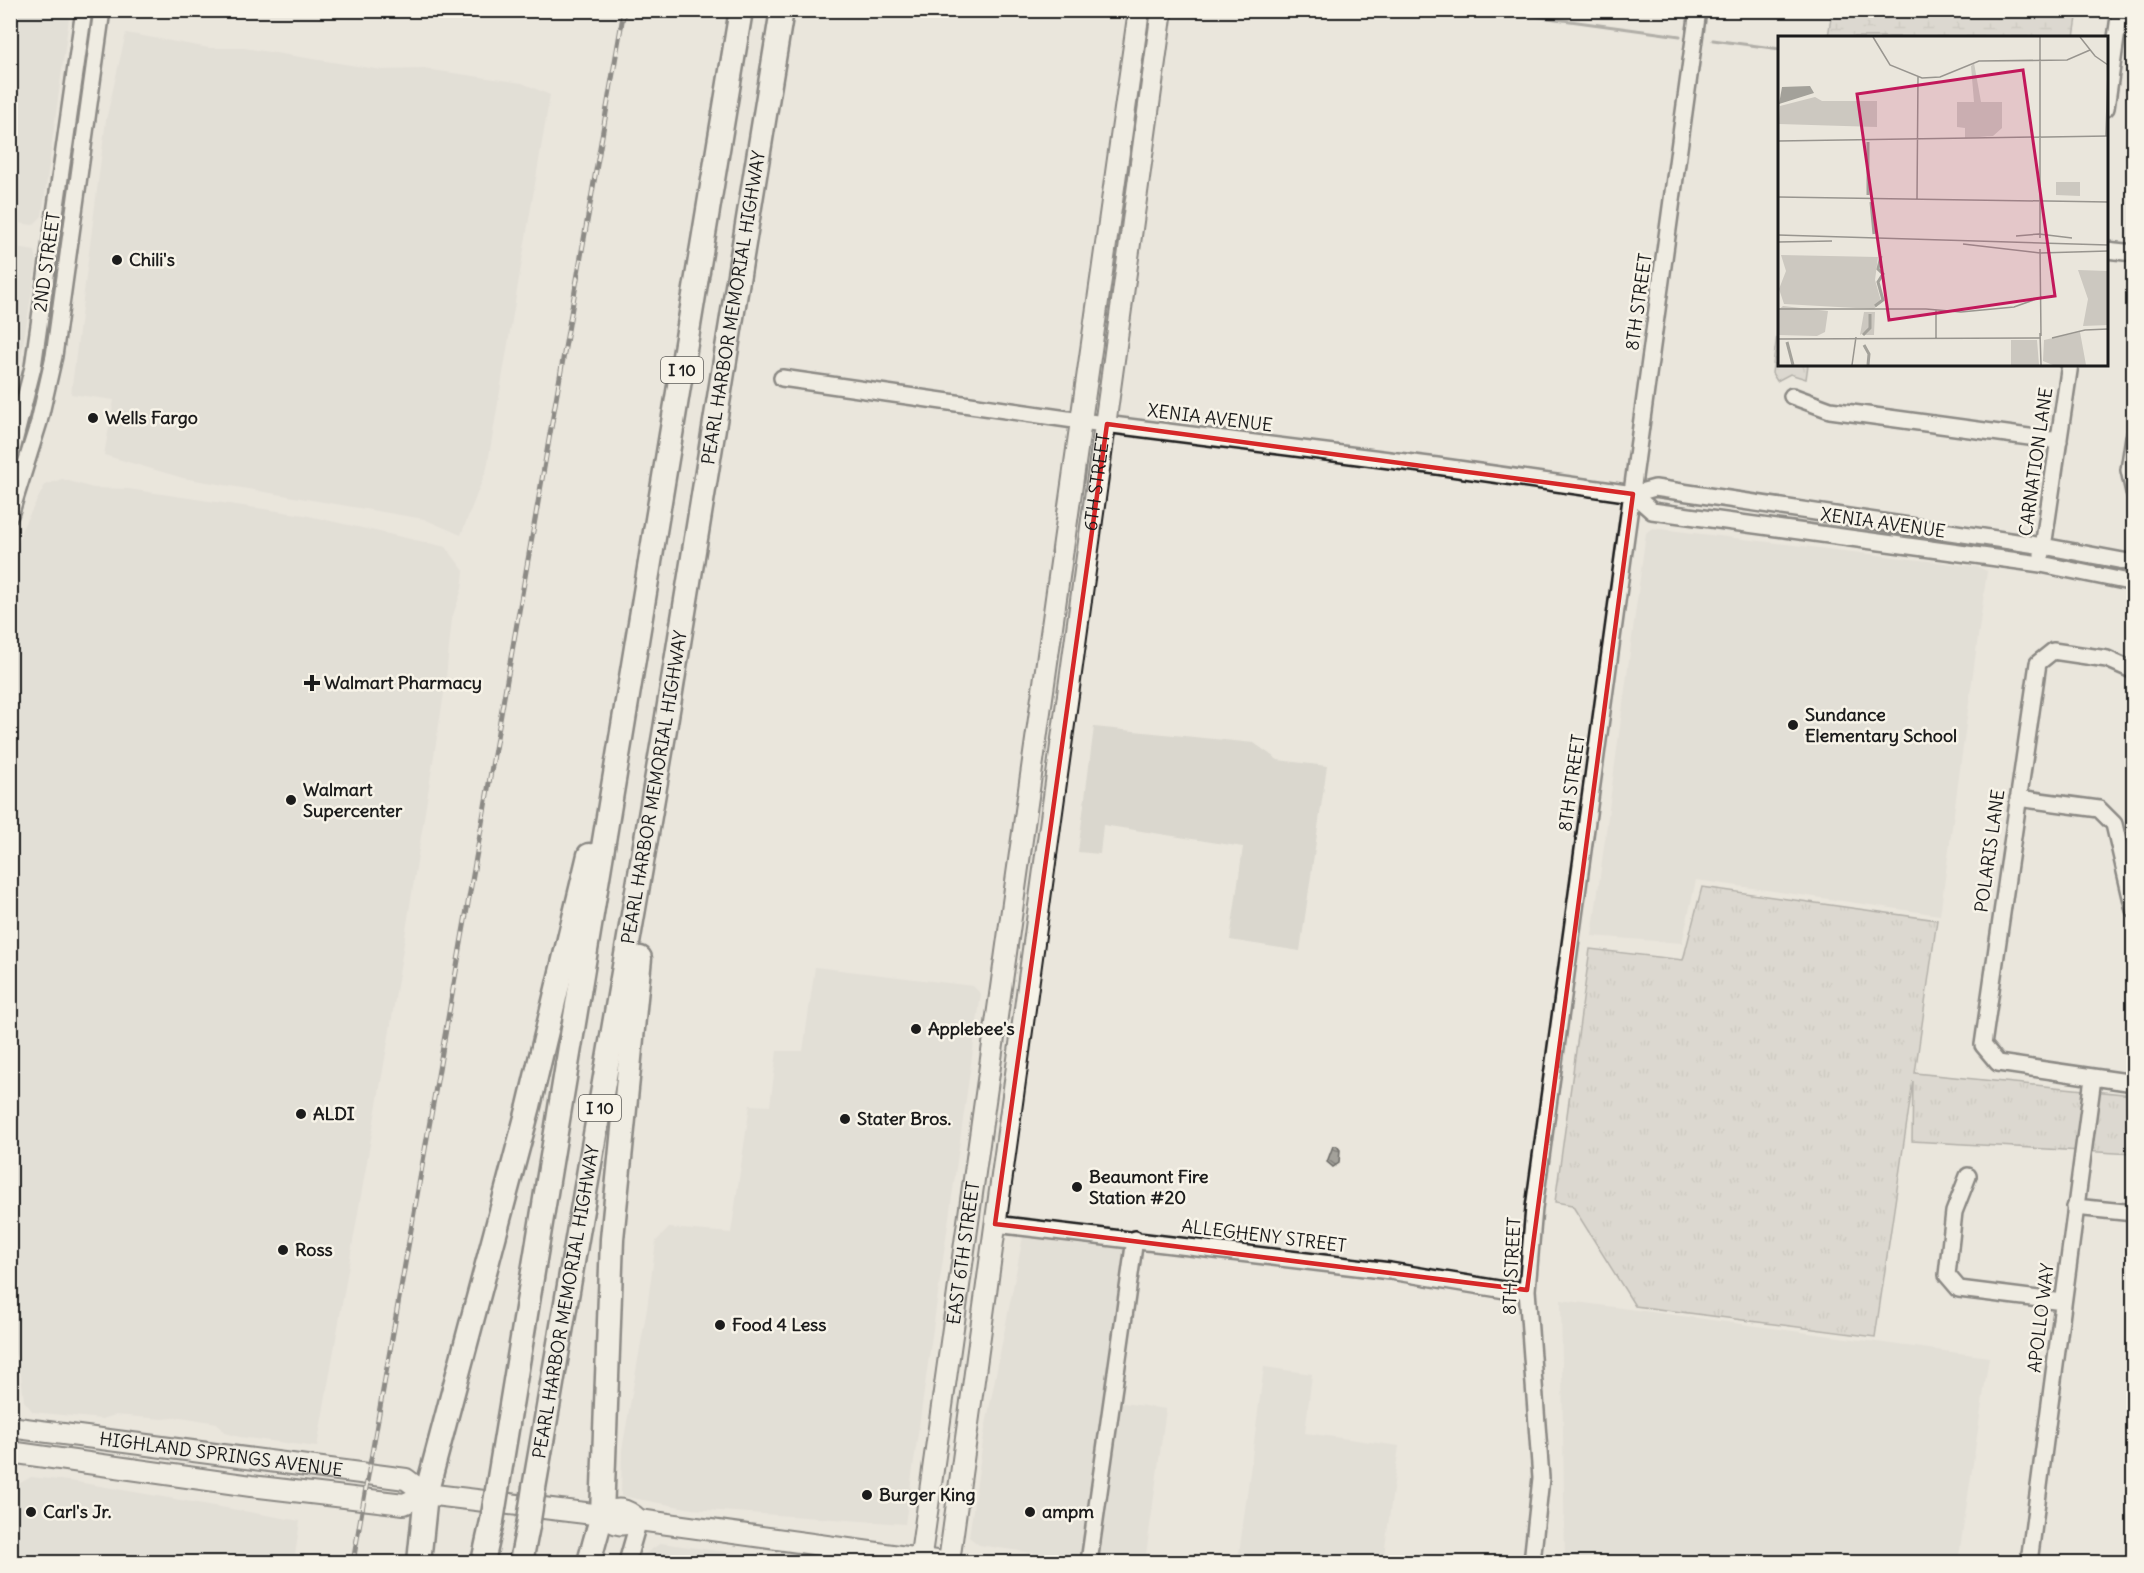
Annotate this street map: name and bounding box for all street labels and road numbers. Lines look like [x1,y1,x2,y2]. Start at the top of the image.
street label: PEARL HARBOR MEMORIAL HIGHWAY [696,149,770,466]
street label: 2ND STREET [28,210,65,313]
street label: 8TH STREET [1620,252,1657,352]
road number: I 10 [661,357,703,383]
street label: CARNATION LANE [2014,386,2057,538]
street label: XENIA AVENUE [1146,398,1274,437]
street label: 6TH STREET [1079,432,1115,532]
street label: XENIA AVENUE [1819,502,1947,543]
street label: PEARL HARBOR MEMORIAL HIGHWAY [616,629,692,946]
street label: 8TH STREET [1553,733,1590,833]
street label: POLARIS LANE [1969,788,2010,914]
road number: I 10 [579,1095,621,1121]
street label: PEARL HARBOR MEMORIAL HIGHWAY [527,1143,604,1460]
street label: EAST 6TH STREET [942,1180,985,1326]
street label: ALLEGHENY STREET [1180,1214,1348,1257]
street label: 8TH STREET [1497,1216,1526,1316]
street label: APOLLO WAY [2022,1262,2059,1374]
street label: HIGHLAND SPRINGS AVENUE [98,1427,344,1482]

